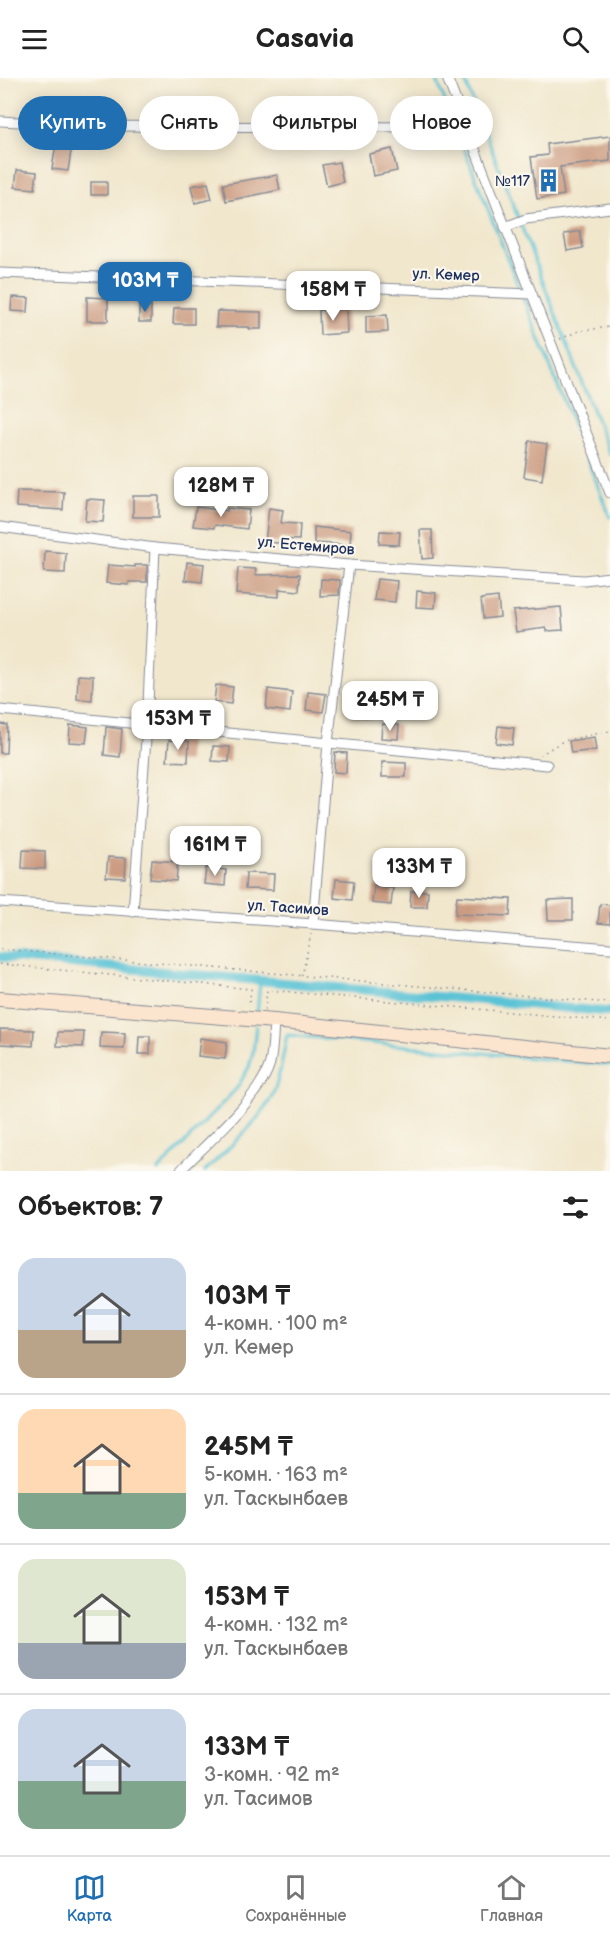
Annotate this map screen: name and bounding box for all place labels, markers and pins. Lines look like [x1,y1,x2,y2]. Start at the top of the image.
building icon: №117 [535,168,561,194]
place label: №117 [495,172,531,191]
pin: 103M ₸ [96,262,194,313]
pin: 158M ₸ [284,271,382,322]
pin: 128M ₸ [172,467,270,518]
pin: 245M ₸ [341,681,439,732]
pin: 153M ₸ [129,700,227,751]
pin: 161M ₸ [166,826,264,877]
pin: 133M ₸ [370,848,468,899]

